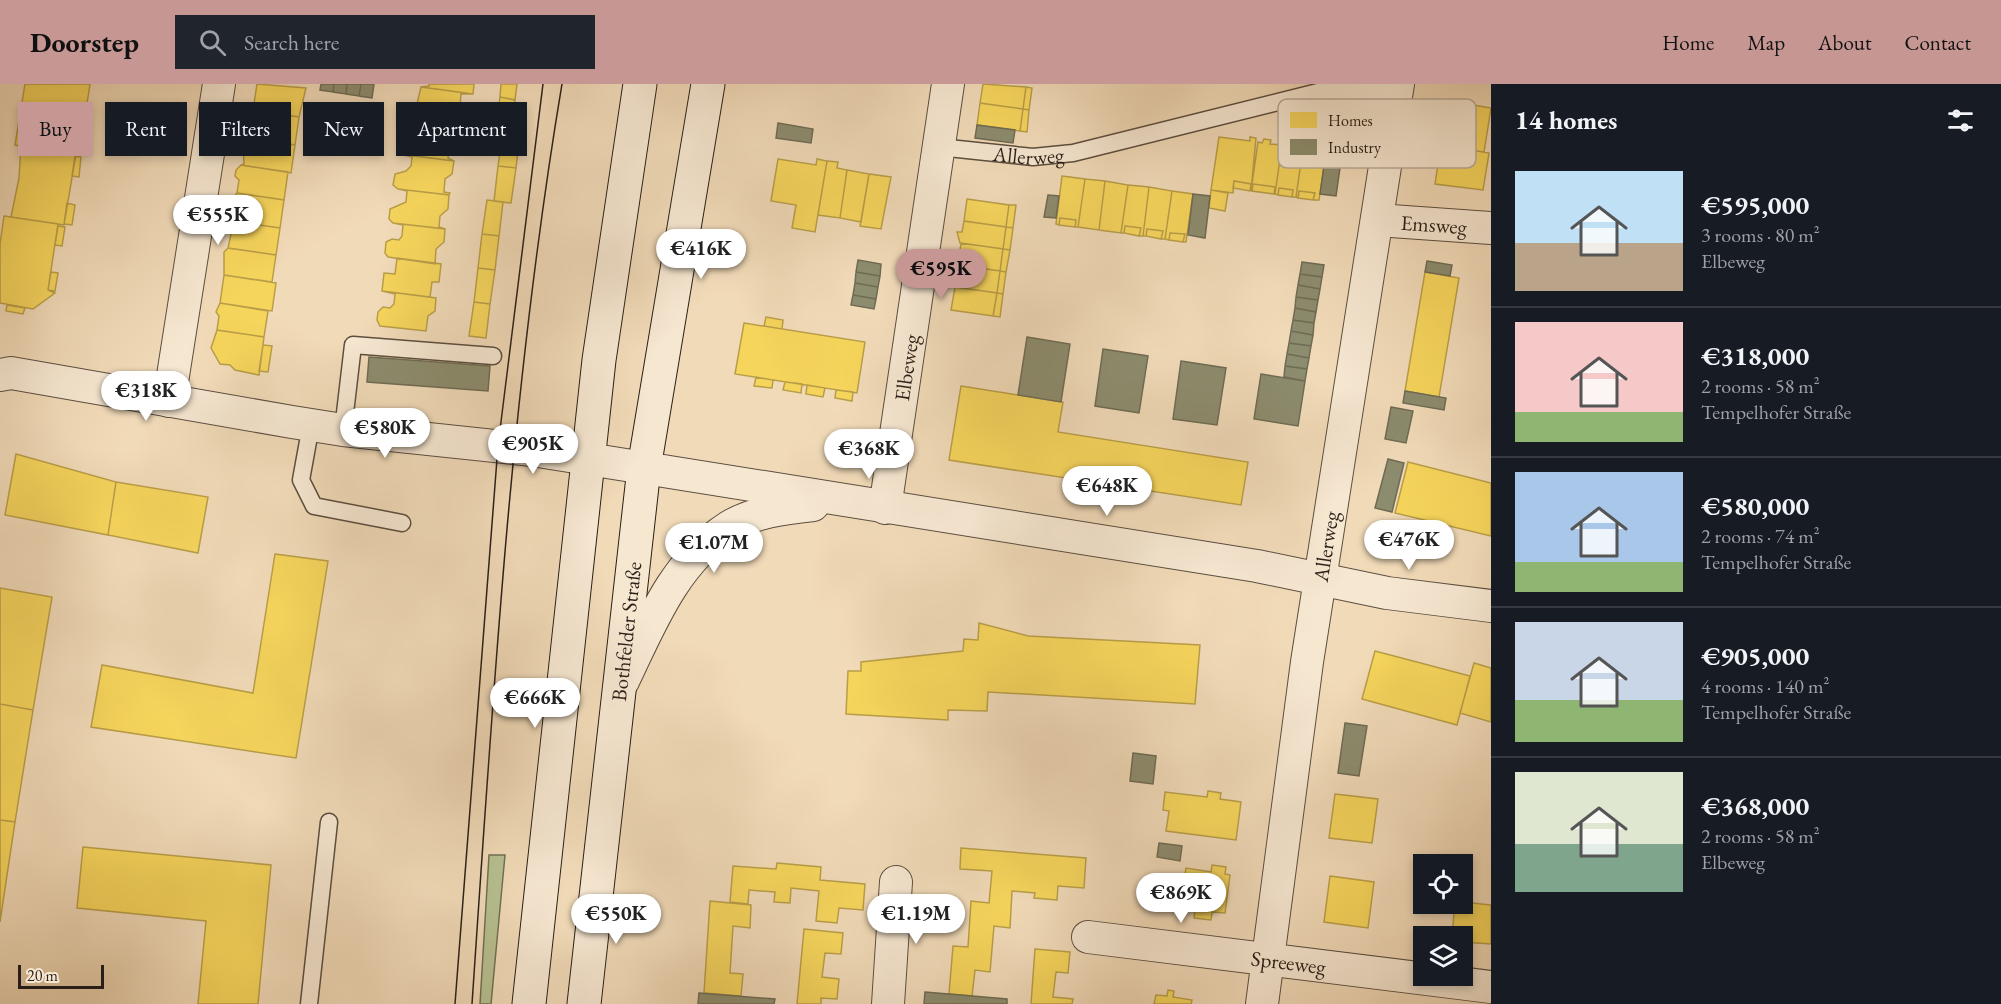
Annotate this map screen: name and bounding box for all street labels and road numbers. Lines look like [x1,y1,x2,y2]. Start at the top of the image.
street label: Allerweg [991,139,1066,170]
street label: Emsweg [1400,208,1469,240]
street label: Elbeweg [888,331,924,403]
street label: Allerweg [1306,508,1344,585]
street label: Bothfelder Straße [605,560,647,703]
street label: Spreeweg [1250,944,1328,980]

